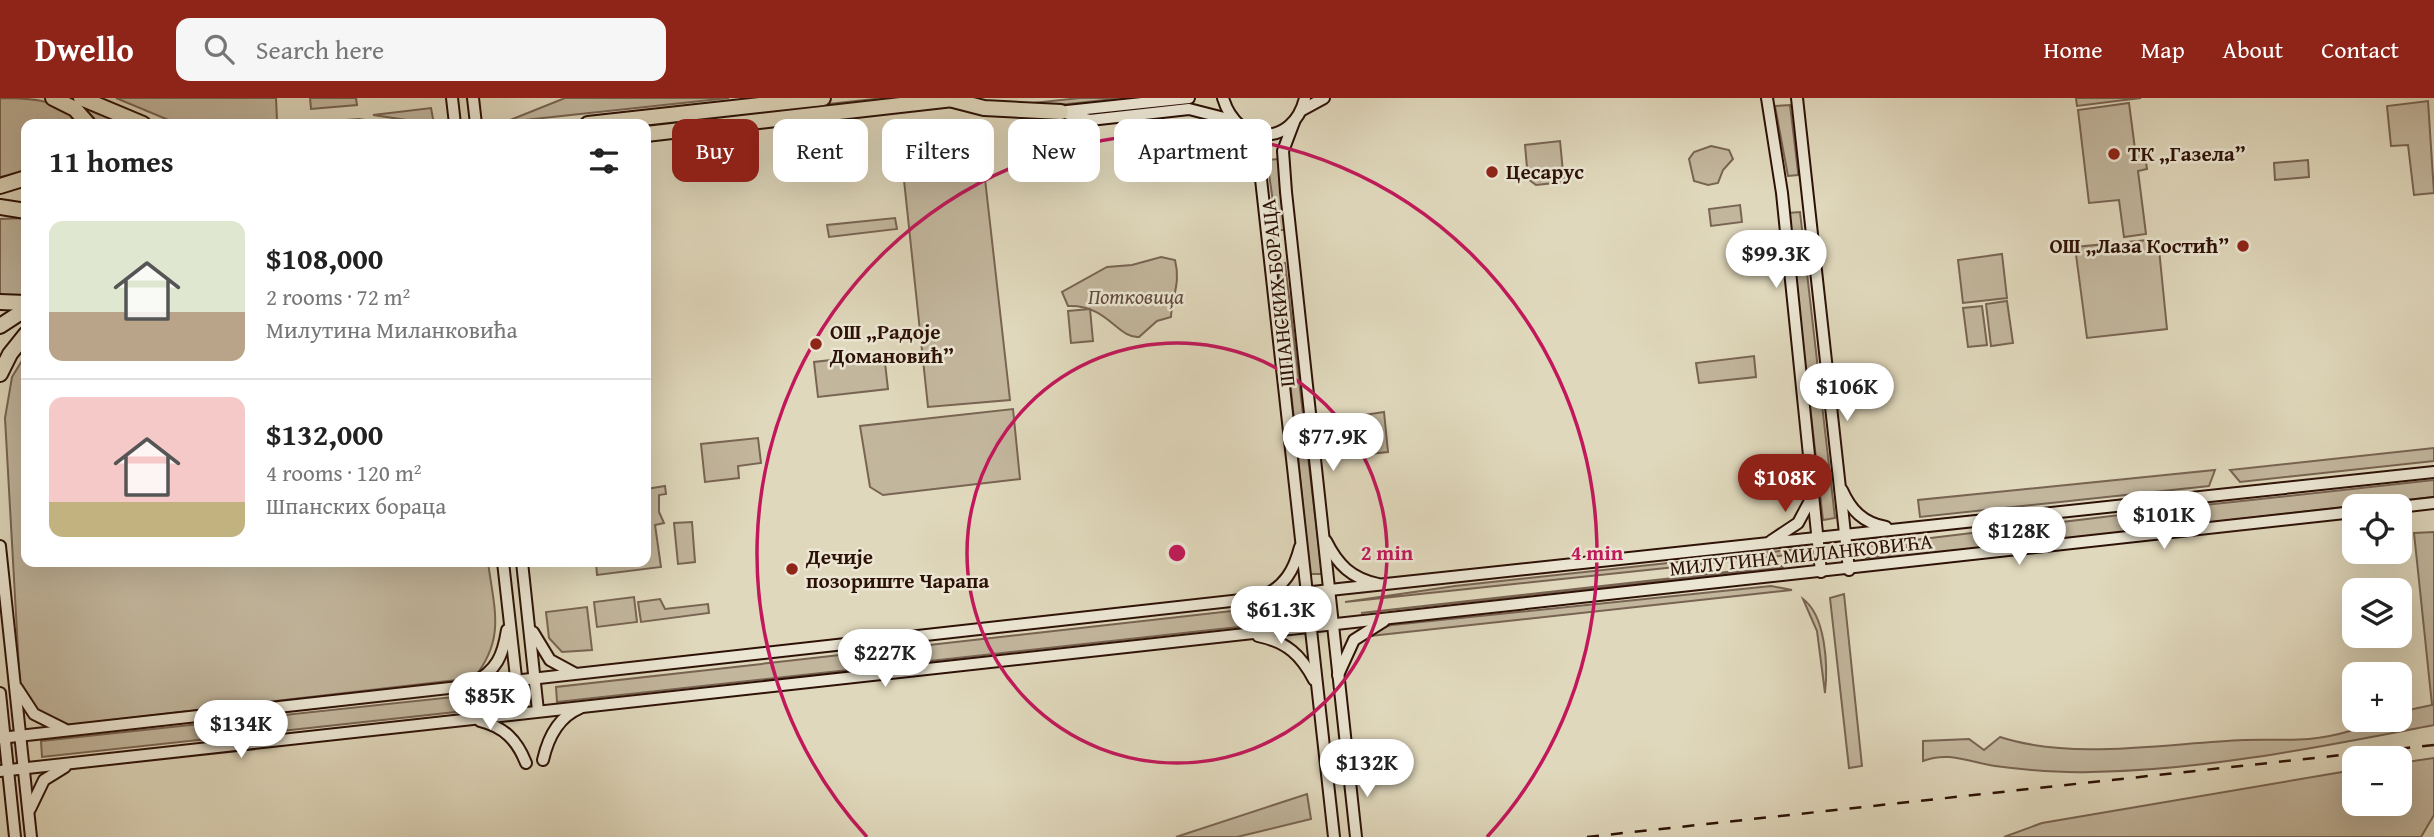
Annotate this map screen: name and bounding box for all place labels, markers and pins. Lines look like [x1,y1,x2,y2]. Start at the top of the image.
place label: ТК „Газела” [2128,138,2246,169]
marker: ТК „Газела” [2106,146,2122,162]
place label: Цесарус [1506,156,1584,187]
marker: Цесарус [1484,164,1500,180]
pin: $99.3K [1719,230,1833,290]
place label: ОШ „Лаза Костић” [2049,230,2229,261]
marker: ОШ „Лаза Костић” [2235,238,2251,254]
place label: ОШ „Радоје Домановић” [829,316,954,371]
marker: ОШ „Радоје Домановић” [808,336,824,352]
pin: $106K [1798,364,1896,423]
pin: $77.9K [1276,414,1390,473]
pin: $108K [1736,454,1834,514]
pin: $101K [2115,491,2213,551]
pin: $128K [1970,508,2068,567]
place label: Дечије позориште Чарапа [805,541,989,596]
centre of rings [1165,541,1189,565]
marker: Дечије позориште Чарапа [784,561,800,577]
pin: $61.3K [1224,587,1338,646]
pin: $227K [836,630,934,689]
pin: $85K [449,672,531,732]
pin: $134K [192,700,290,760]
pin: $132K [1318,740,1416,799]

